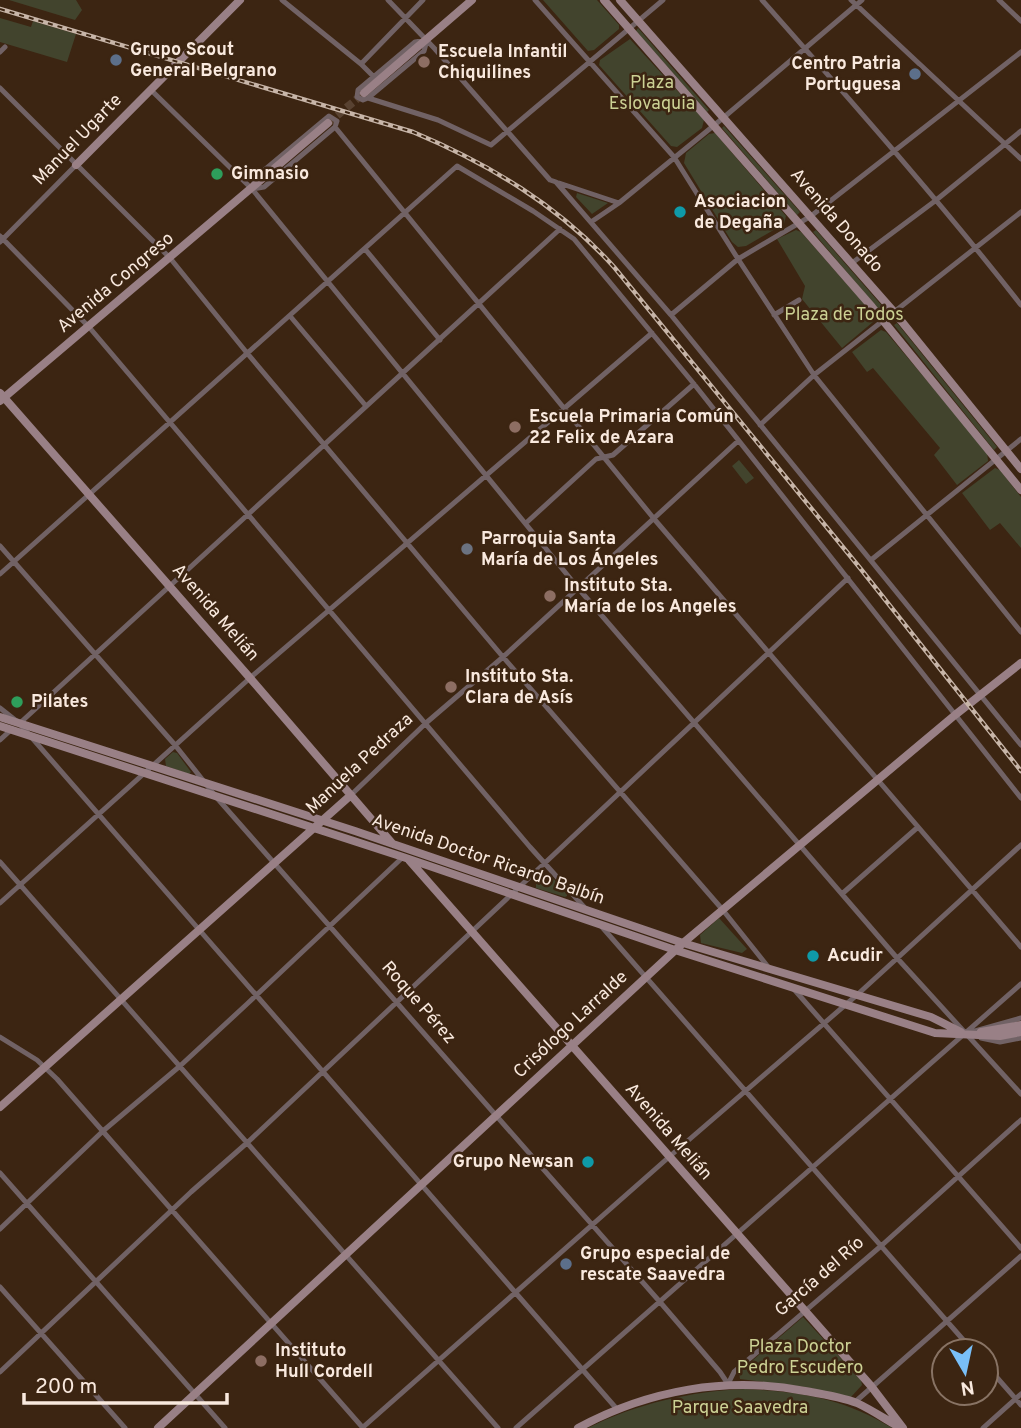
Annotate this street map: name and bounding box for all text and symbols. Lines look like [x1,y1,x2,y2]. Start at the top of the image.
place label: Grupo Scout General Belgrano [130,39,277,83]
place label: Escuela Infantil Chiquilines [438,41,568,85]
marker: Grupo Scout General Belgrano [108,52,124,68]
place label: Centro Patria Portuguesa [791,53,901,97]
marker: Escuela Infantil Chiquilines [416,54,432,70]
marker: Centro Patria Portuguesa [907,66,923,82]
park label: Plaza Eslovaquia [609,72,695,116]
street label: Manuel Ugarte [29,89,127,191]
place label: Gimnasio [231,163,309,186]
street label: Avenida Donado [784,164,888,278]
marker: Gimnasio [209,166,225,182]
place label: Asociacion de Degaña [694,191,786,235]
marker: Asociacion de Degaña [672,204,688,220]
street label: Avenida Congreso [53,227,179,339]
park label: Plaza de Todos [784,304,904,327]
place label: Escuela Primaria Común 22 Felix de Azara [529,406,734,450]
marker: Escuela Primaria Común 22 Felix de Azara [507,419,523,435]
place label: Parroquia Santa María de Los Ángeles [481,528,658,572]
marker: Parroquia Santa María de Los Ángeles [459,541,475,557]
street label: Avenida Melián [166,559,264,667]
place label: Instituto Sta. María de los Angeles [564,575,737,619]
marker: Instituto Sta. María de los Angeles [542,588,558,604]
place label: Instituto Sta. Clara de Asís [465,666,573,710]
marker: Instituto Sta. Clara de Asís [443,679,459,695]
place label: Pilates [31,691,88,714]
marker: Pilates [9,694,25,710]
street label: Manuela Pedraza [302,708,418,820]
street label: Avenida Doctor Ricardo Balbín [368,809,608,911]
place label: Acudir [827,945,883,968]
marker: Acudir [805,948,821,964]
street label: Roque Pérez [376,957,460,1049]
street label: Crisólogo Larralde [509,966,633,1084]
street label: Avenida Melián [619,1078,717,1186]
place label: Grupo Newsan [453,1151,574,1174]
marker: Grupo Newsan [580,1154,596,1170]
street label: García del Río [770,1232,870,1322]
place label: Grupo especial de rescate Saavedra [580,1243,730,1287]
marker: Grupo especial de rescate Saavedra [558,1256,574,1272]
park label: Plaza Doctor Pedro Escudero [737,1336,863,1380]
north arrow [930,1337,1000,1407]
place label: Instituto Hull Cordell [275,1340,373,1384]
marker: Instituto Hull Cordell [253,1353,269,1369]
scale bar [24,1362,228,1406]
text: 200 m [35,1374,97,1401]
text: N [959,1374,976,1400]
park label: Parque Saavedra [672,1397,808,1420]

